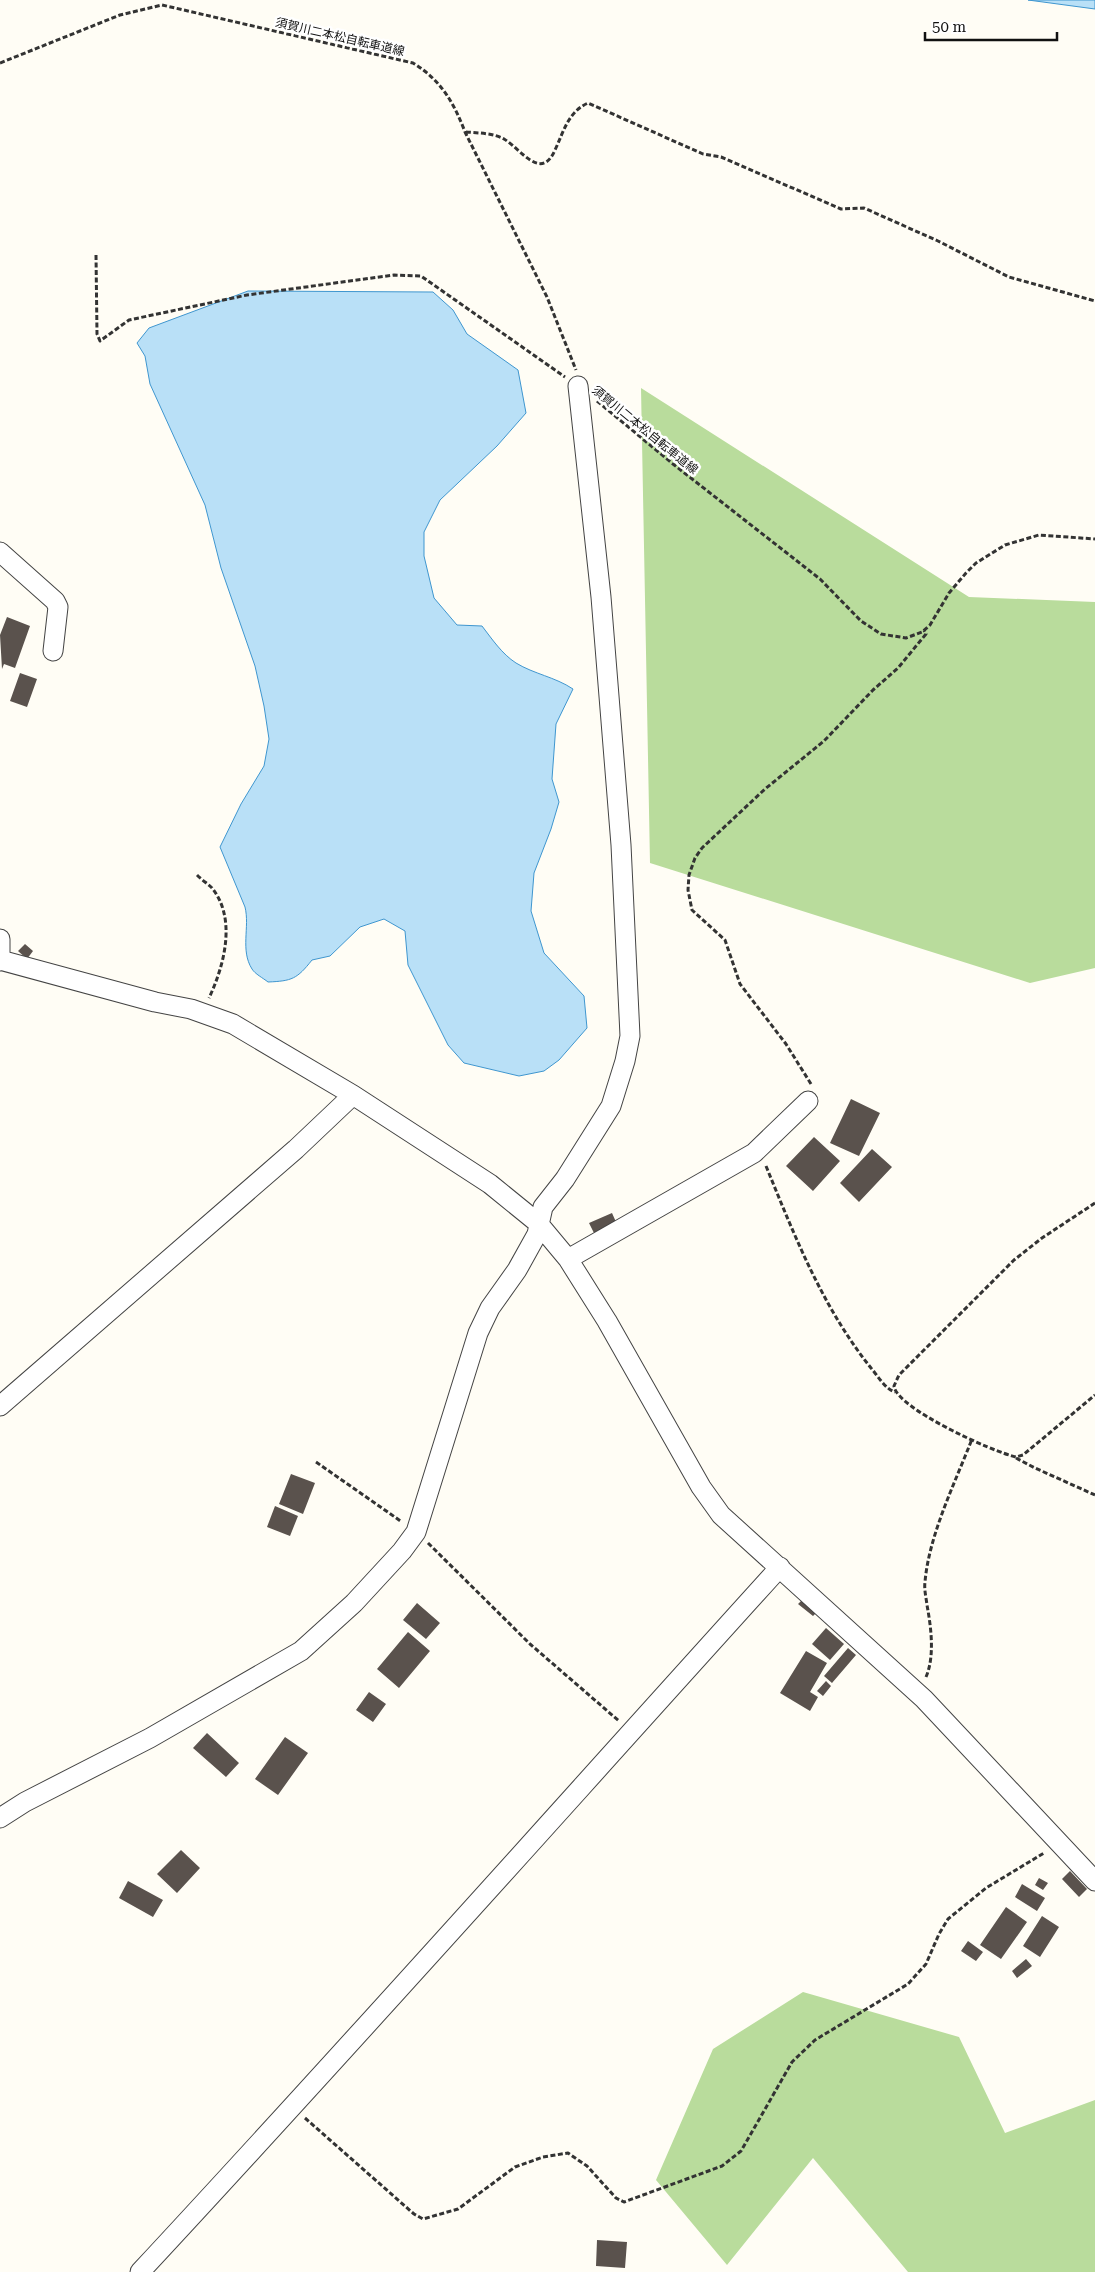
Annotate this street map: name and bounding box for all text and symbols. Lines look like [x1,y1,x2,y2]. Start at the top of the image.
scale bar [925,10,1058,42]
street label: 須賀川二本松自転車道線 [274,15,406,59]
text: 50 m [932,18,967,36]
street label: 須賀川二本松自転車道線 [589,383,701,477]

